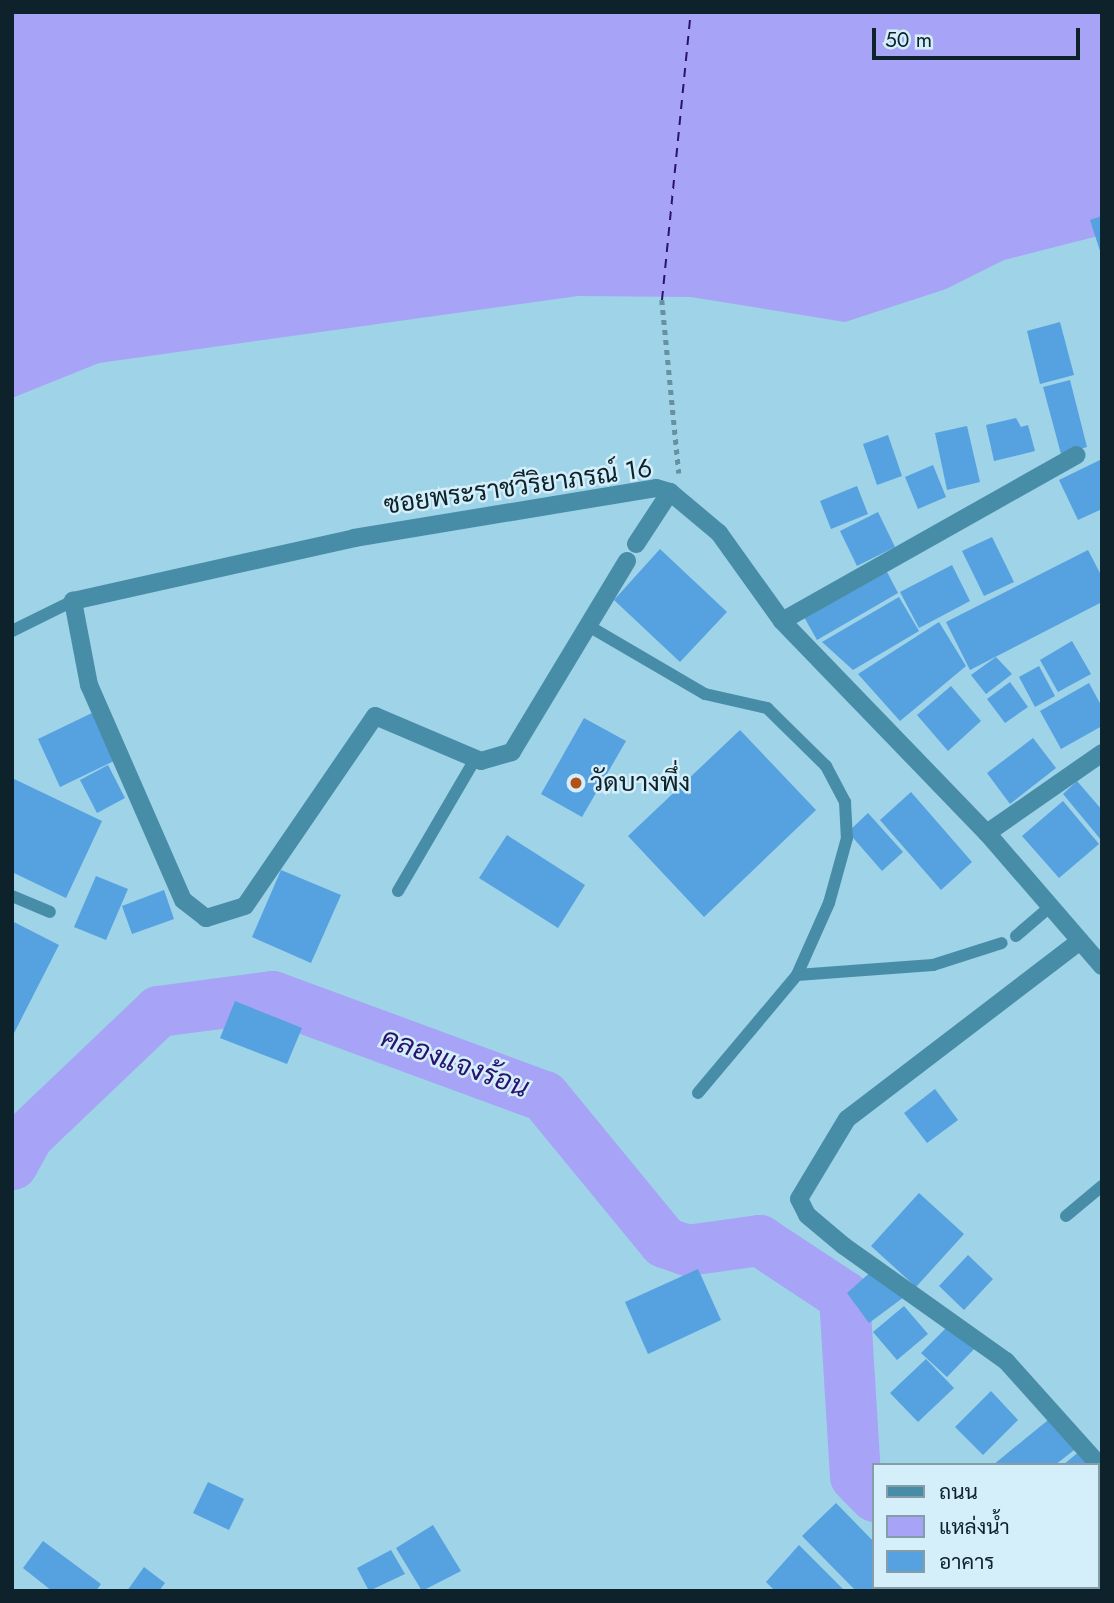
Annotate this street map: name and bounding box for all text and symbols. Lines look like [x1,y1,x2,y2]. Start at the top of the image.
scale bar [876,14,1084,58]
text: 50 m [885,25,932,55]
street label: ซอยพระราชวีริยาภรณ์ 16 [382,453,654,521]
place label: วัดบางพึ่ง [590,767,690,799]
marker: วัดบางพึ่ง [568,775,584,791]
water label: คลองแจงร้อน [377,1021,533,1105]
legend [872,1463,1100,1589]
text: ถนน [939,1477,978,1507]
text: แหล่งน้ำ [939,1512,1010,1542]
text: อาคาร [939,1547,995,1577]

